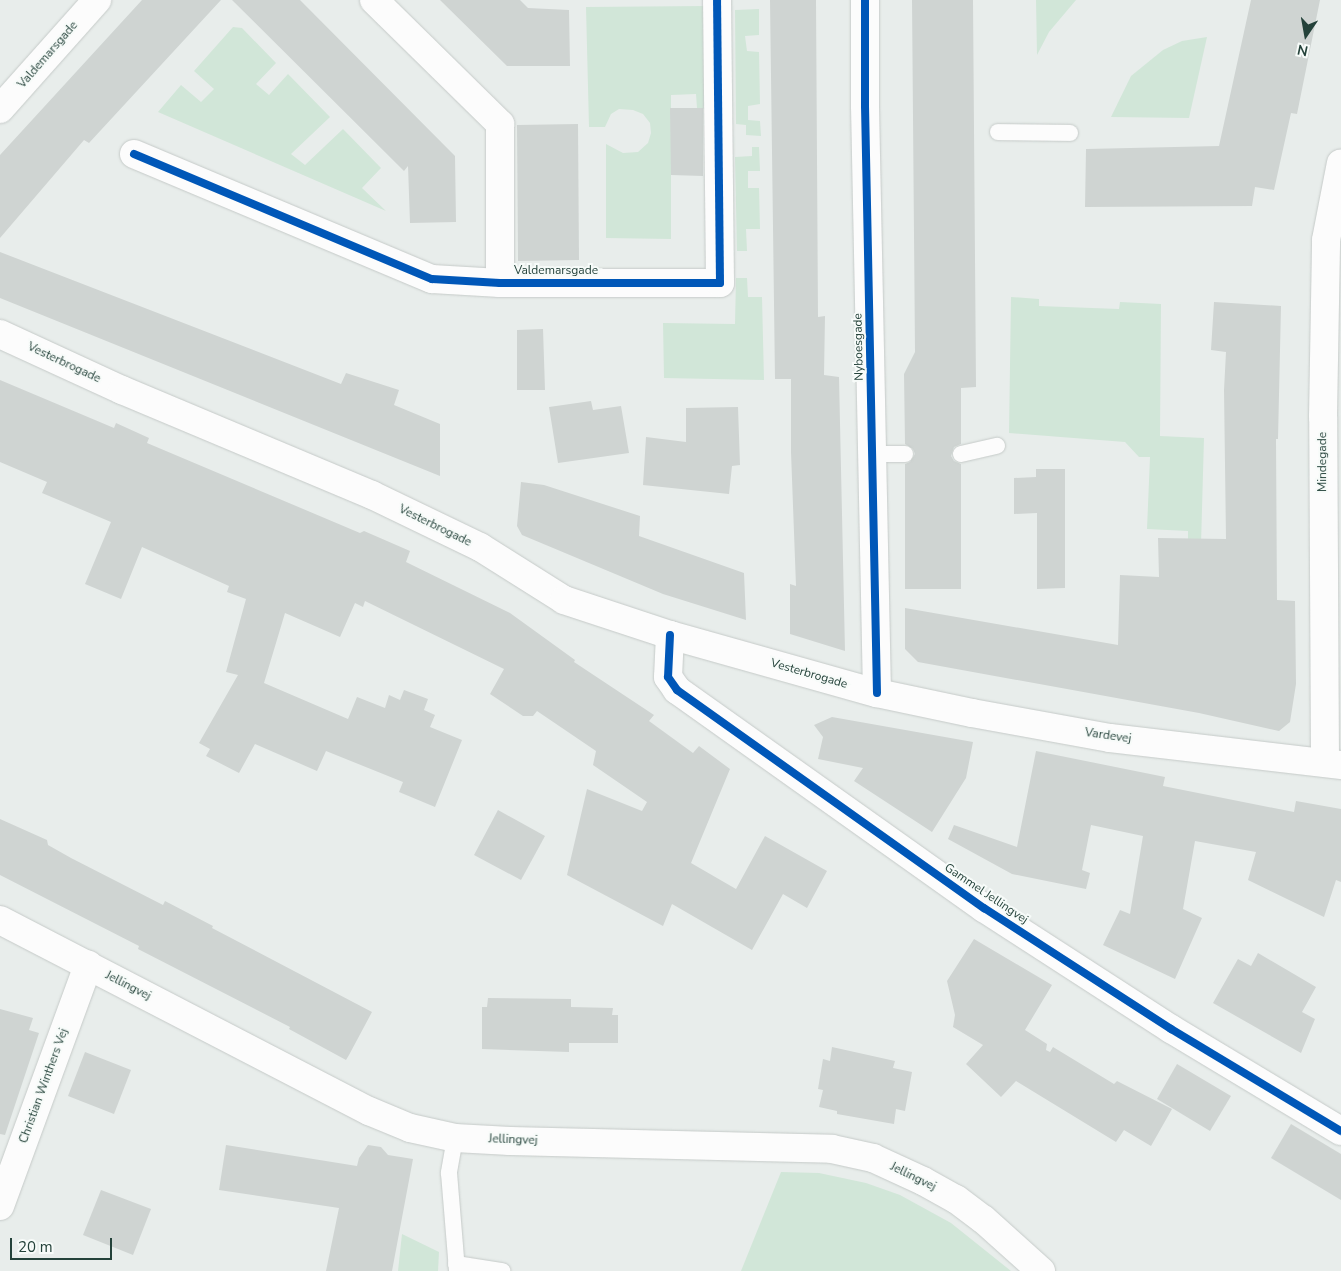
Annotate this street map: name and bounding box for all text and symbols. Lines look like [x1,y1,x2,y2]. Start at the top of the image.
north arrow [1281,10,1331,60]
street label: Valdemarsgade [15,18,81,92]
text: N [1296,40,1310,61]
street label: Valdemarsgade [514,264,598,278]
street label: Nyboesgade [851,313,867,381]
street label: Vesterbrogade [25,340,103,386]
street label: Mindegade [1316,432,1330,492]
street label: Vesterbrogade [396,502,474,550]
street label: Vesterbrogade [769,656,849,692]
street label: Vardevej [1084,726,1132,746]
street label: Gammel Jellingvej [941,861,1031,927]
street label: Jellingvej [103,968,153,1004]
street label: Christian Winthers Vej [17,1027,71,1145]
street label: Jellingvej [488,1132,538,1148]
street label: Jellingvej [888,1160,938,1194]
scale bar [12,1228,115,1260]
text: 20 m [18,1237,53,1257]

